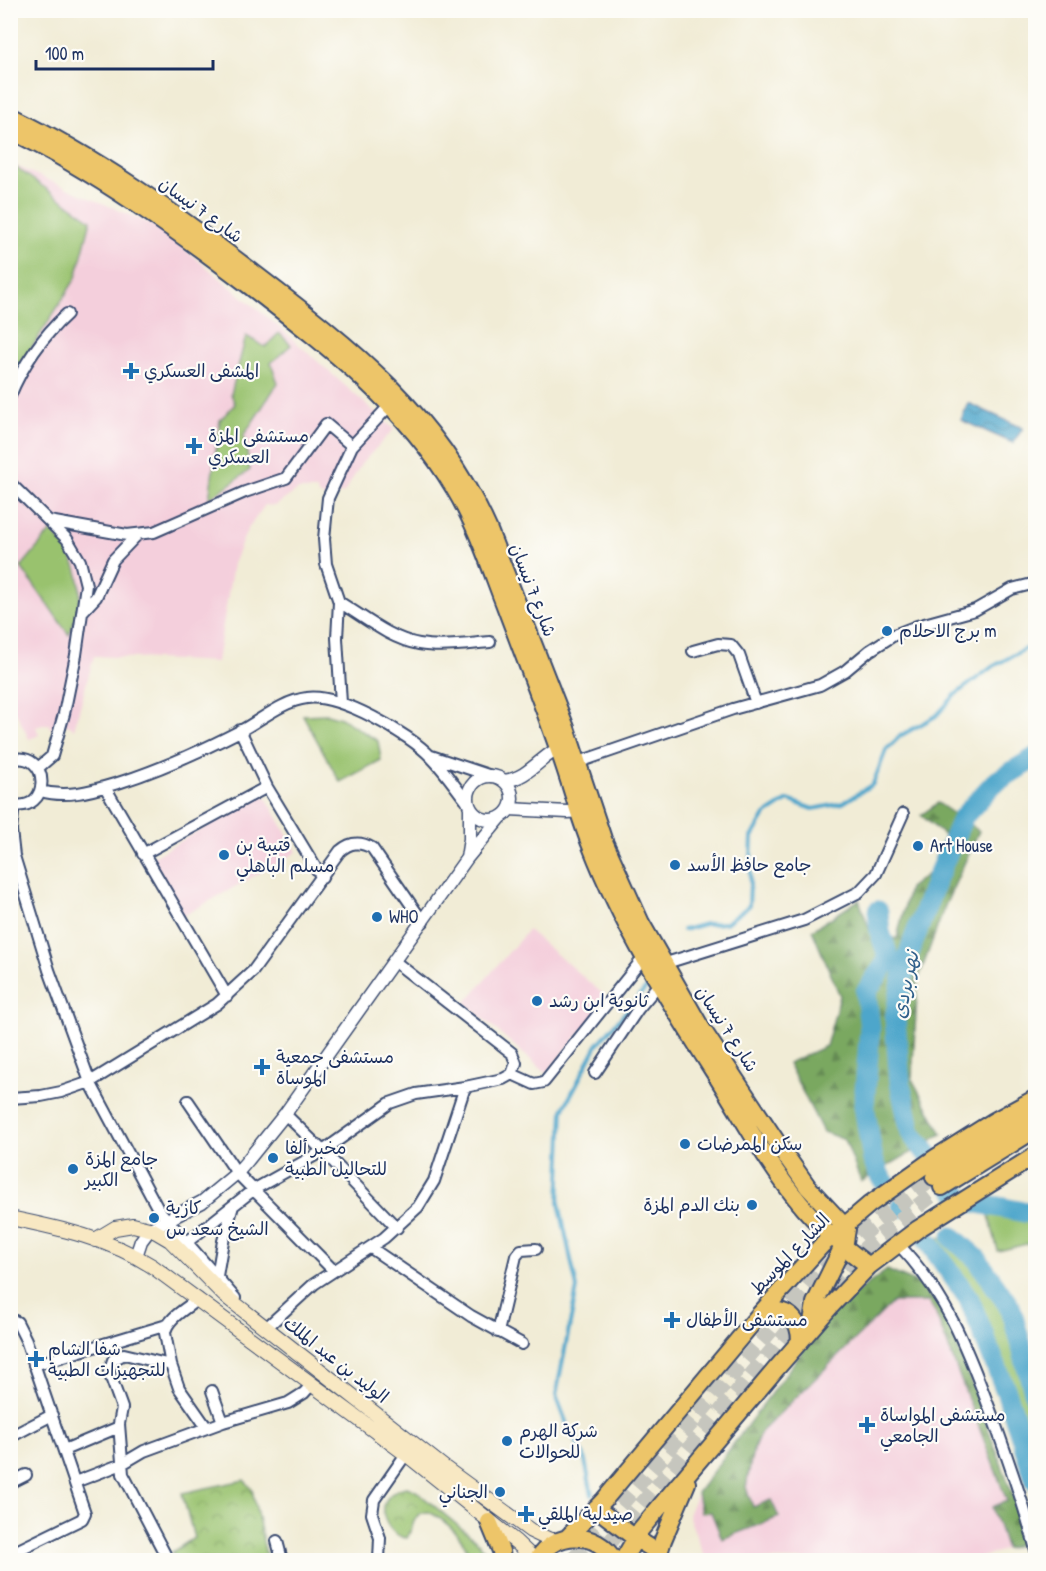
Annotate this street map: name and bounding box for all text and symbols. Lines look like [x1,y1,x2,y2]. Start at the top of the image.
scale bar [36,33,213,71]
text: 100 m [45,41,84,66]
street label: شارع 7 نيسان [154,171,248,249]
place label: المشفى العسكري [144,358,259,384]
marker: المشفى العسكري [122,362,140,380]
place label: مستشفى المزة العسكري [208,423,309,470]
marker: مستشفى المزة العسكري [185,437,203,455]
street label: شارع 7 نيسان [504,540,563,640]
place label: برج الاحلام m [899,618,997,645]
marker: برج الاحلام m [880,624,894,638]
place label: قتيبة بن مسلم الباهلي [236,832,334,882]
place label: Art House [930,833,993,858]
marker: Art House [911,839,925,853]
marker: قتيبة بن مسلم الباهلي [217,848,231,862]
place label: جامع حافظ الأسد [687,852,812,878]
marker: جامع حافظ الأسد [668,858,682,872]
place label: WHO [389,904,419,929]
marker: WHO [370,910,384,924]
water label: نهر بردى [884,946,925,1021]
street label: شارع 7 نيسان [690,981,765,1077]
place label: ثانوية ابن رشد [549,988,649,1013]
marker: ثانوية ابن رشد [530,994,544,1008]
place label: مستشفى جمعية الموساة [276,1044,394,1090]
marker: مستشفى جمعية الموساة [253,1058,271,1076]
place label: سكن الممرضات [697,1131,803,1156]
place label: مخبر ألفا للتحاليل الطبية [285,1135,387,1181]
marker: سكن الممرضات [678,1137,692,1151]
place label: جامع المزة الكبير [83,1146,158,1192]
marker: مخبر ألفا للتحاليل الطبية [266,1151,280,1165]
marker: جامع المزة الكبير [66,1162,80,1176]
place label: بنك الدم المزة [643,1192,740,1219]
place label: كازية الشيخ سعد س [166,1195,269,1241]
marker: بنك الدم المزة [745,1198,759,1212]
street label: الشارع الموسط [744,1207,835,1300]
marker: كازية الشيخ سعد س [147,1211,161,1225]
place label: مستشفى الأطفال [686,1307,808,1332]
street label: الوليد بن عبد الملك [279,1311,394,1409]
marker: مستشفى الأطفال [663,1311,681,1329]
place label: شفا الشام للتجهيزات الطبية [48,1336,166,1382]
marker: شفا الشام للتجهيزات الطبية [29,1352,43,1366]
place label: مستشفى المواساة الجامعي [880,1402,1005,1452]
marker: مستشفى المواساة الجامعي [858,1416,876,1434]
place label: شركة الهرم للحوالات [519,1418,598,1464]
marker: شركة الهرم للحوالات [500,1434,514,1448]
place label: الجناني [439,1479,488,1508]
marker: الجناني [493,1485,507,1499]
place label: صيدلية الملقي [538,1501,633,1530]
marker: صيدلية الملقي [519,1507,533,1521]

